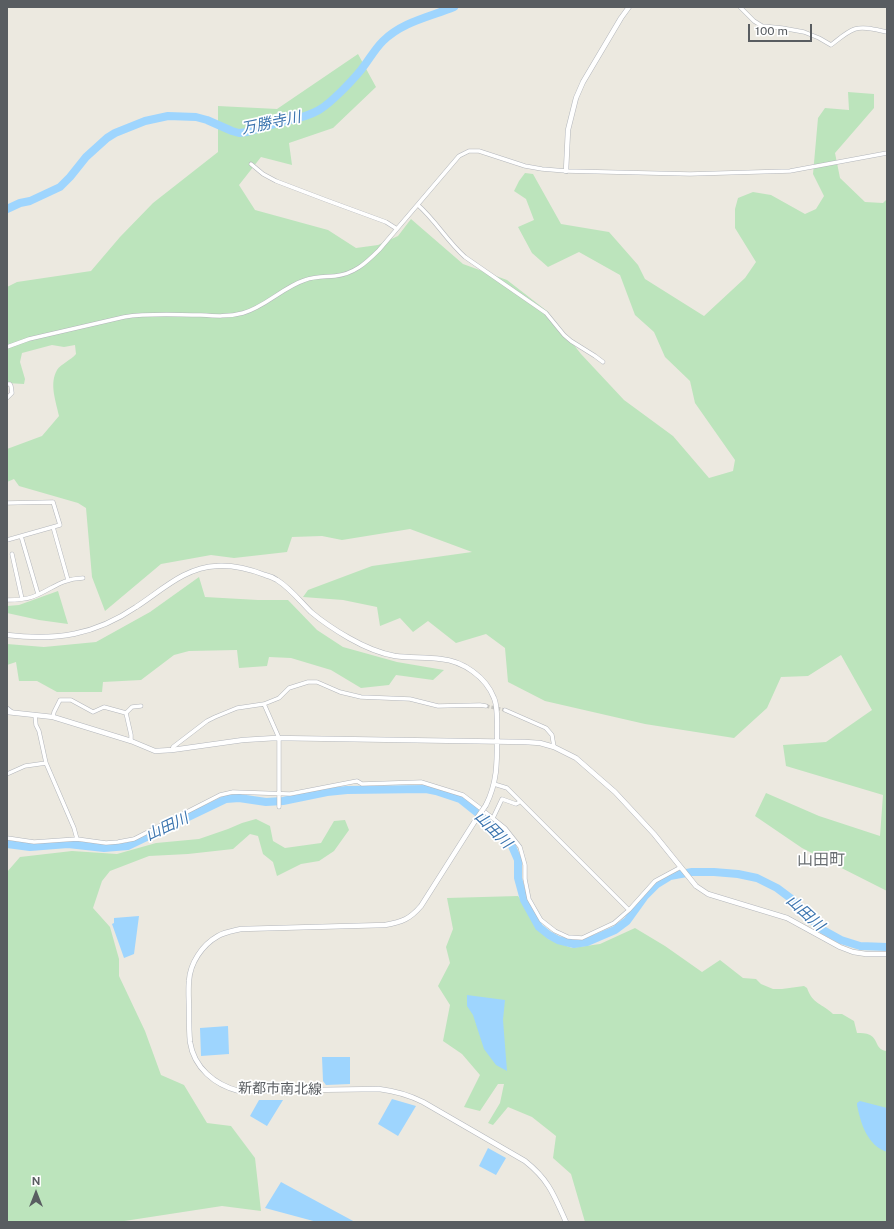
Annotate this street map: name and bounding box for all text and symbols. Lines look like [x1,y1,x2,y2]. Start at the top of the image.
scale bar [750,16,814,42]
text: 100 m [755,24,788,38]
water label: 万勝寺川 [240,108,302,138]
water label: 山田川 [471,808,515,852]
water label: 山田川 [143,809,191,845]
district label: 山田町 [797,850,845,870]
water label: 山田川 [782,891,828,935]
street label: 新都市南北線 [238,1080,322,1098]
north arrow [16,1173,56,1213]
text: N [32,1175,40,1187]

